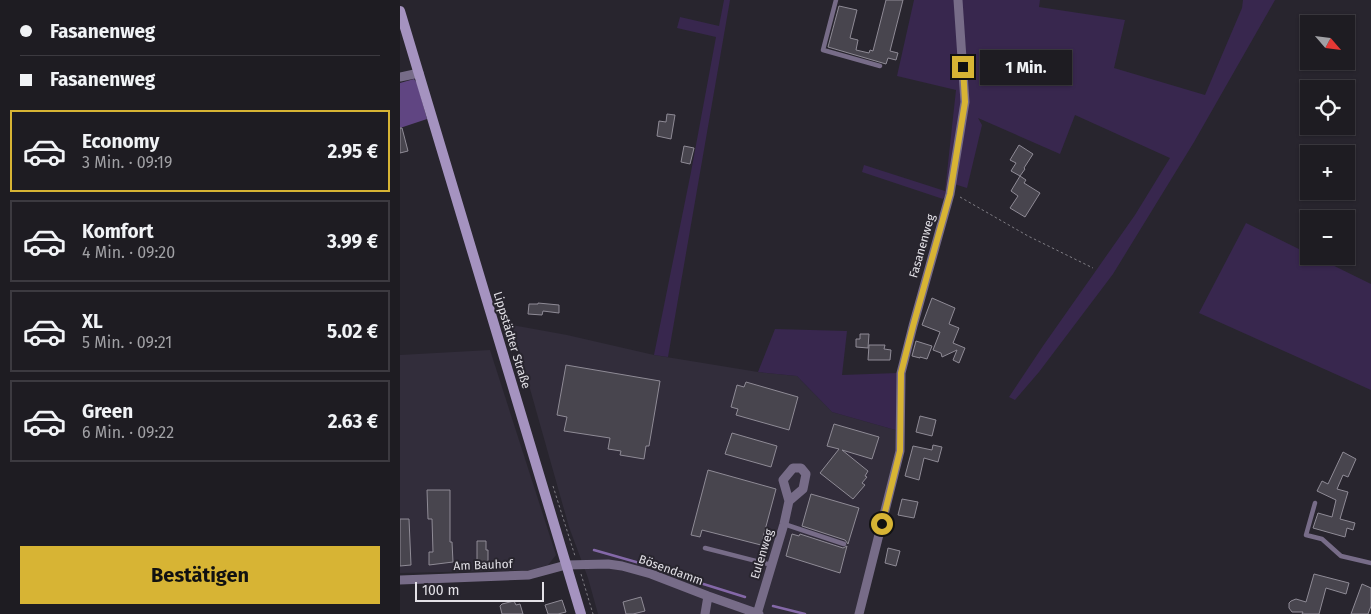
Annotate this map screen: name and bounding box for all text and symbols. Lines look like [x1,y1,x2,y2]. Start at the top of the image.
north arrow [1300,15,1355,70]
map controls [1300,15,1355,265]
text: Fasanenweg [50,20,155,43]
callout: 1 Min. [980,50,1073,84]
route end [952,56,974,78]
text: 1 Min. [1005,58,1047,77]
text: Fasanenweg [50,68,155,91]
button: locate [1300,80,1355,135]
icon: car [22,129,67,174]
text: Economy [82,130,159,153]
text: 2.95 € [327,140,378,163]
button: + [1300,145,1355,200]
text: 3 Min. · 09:19 [82,153,172,172]
button: − [1300,210,1355,265]
street label: Fasanenweg [906,212,938,279]
icon: car [22,219,67,264]
text: Komfort [82,220,153,243]
text: 3.99 € [327,230,378,253]
text: 4 Min. · 09:20 [82,243,175,262]
street label: Lippstädter Straße [491,290,533,390]
icon: car [22,309,67,354]
text: XL [82,310,103,333]
text: 5.02 € [327,320,378,343]
text: 5 Min. · 09:21 [82,333,172,352]
icon: car [22,399,67,444]
text: Green [82,400,133,423]
text: 2.63 € [328,410,378,433]
text: 6 Min. · 09:22 [82,423,174,442]
route start [871,513,893,535]
street label: Eulenweg [748,527,776,581]
button: Bestätigen [20,546,380,604]
street label: Bösendamm [637,552,705,588]
street label: Am Bauhof [453,557,514,573]
scale bar [415,579,544,602]
text: 100 m [422,582,459,599]

